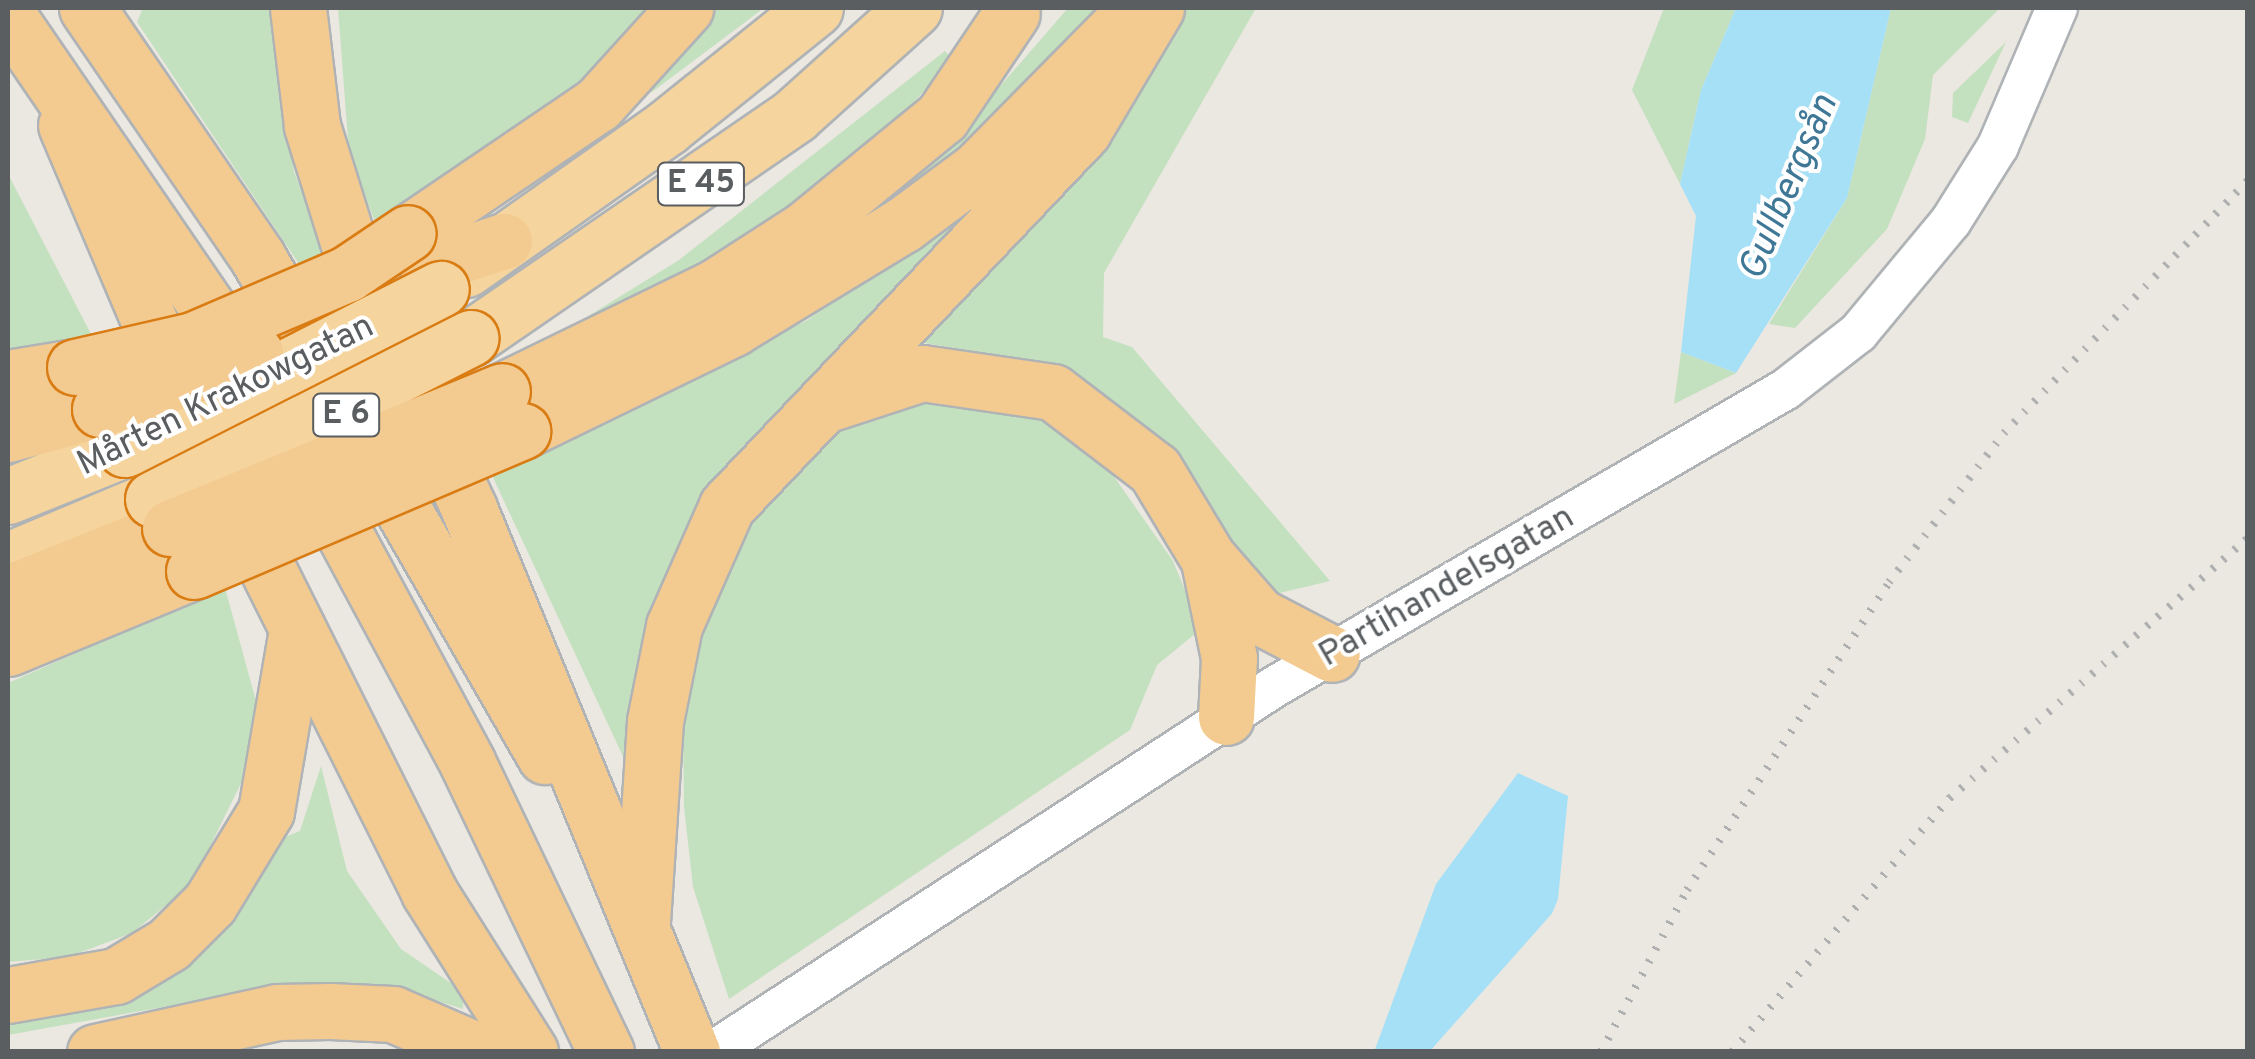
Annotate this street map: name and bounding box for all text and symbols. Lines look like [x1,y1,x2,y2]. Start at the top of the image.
water label: Gullbergsån [1731,89,1849,287]
road number: E 45 [656,157,746,211]
street label: Mårten Krakowgatan [71,306,381,486]
road number: E 6 [311,388,381,442]
street label: Partihandelsgatan [1312,497,1582,677]

